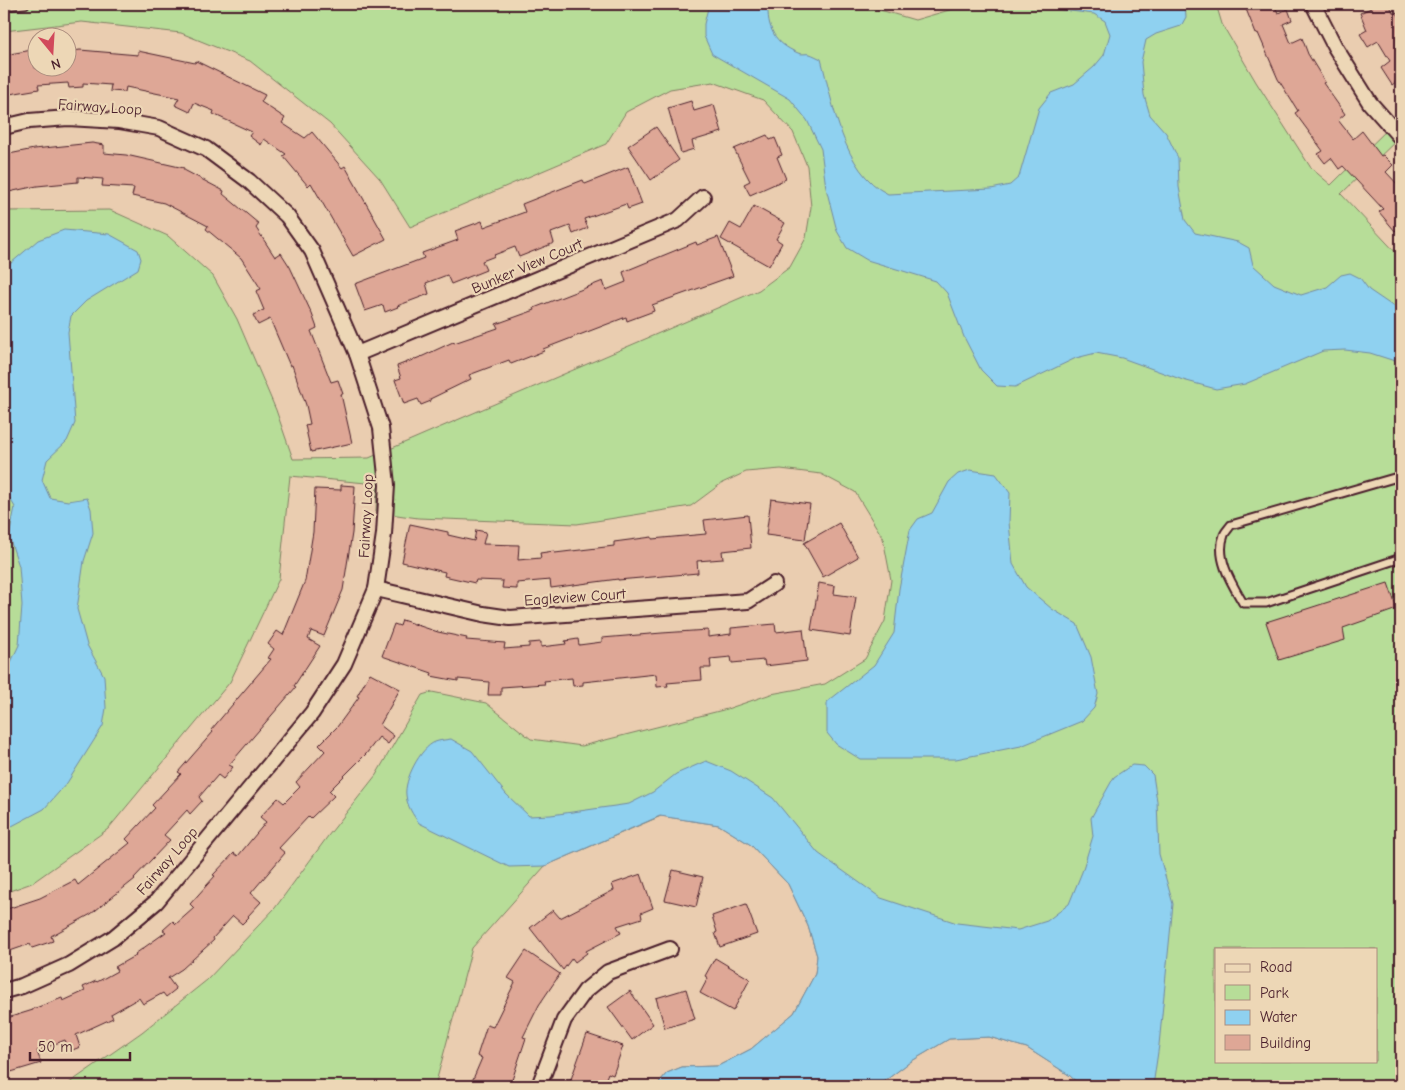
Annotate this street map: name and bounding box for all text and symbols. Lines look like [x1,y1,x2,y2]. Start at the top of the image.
north arrow [28,28,78,78]
text: N [49,54,63,73]
street label: Fairway Loop [57,95,143,119]
street label: Bunker View Court [469,234,586,297]
street label: Fairway Loop [355,473,377,558]
street label: Eagleview Court [524,584,627,610]
street label: Fairway Loop [133,823,201,899]
legend [1215,948,1378,1062]
text: Road [1260,958,1292,976]
text: Park [1260,984,1289,1002]
text: Water [1260,1008,1297,1026]
scale bar [30,1030,130,1062]
text: Building [1260,1034,1311,1052]
text: 50 m [38,1038,73,1056]

